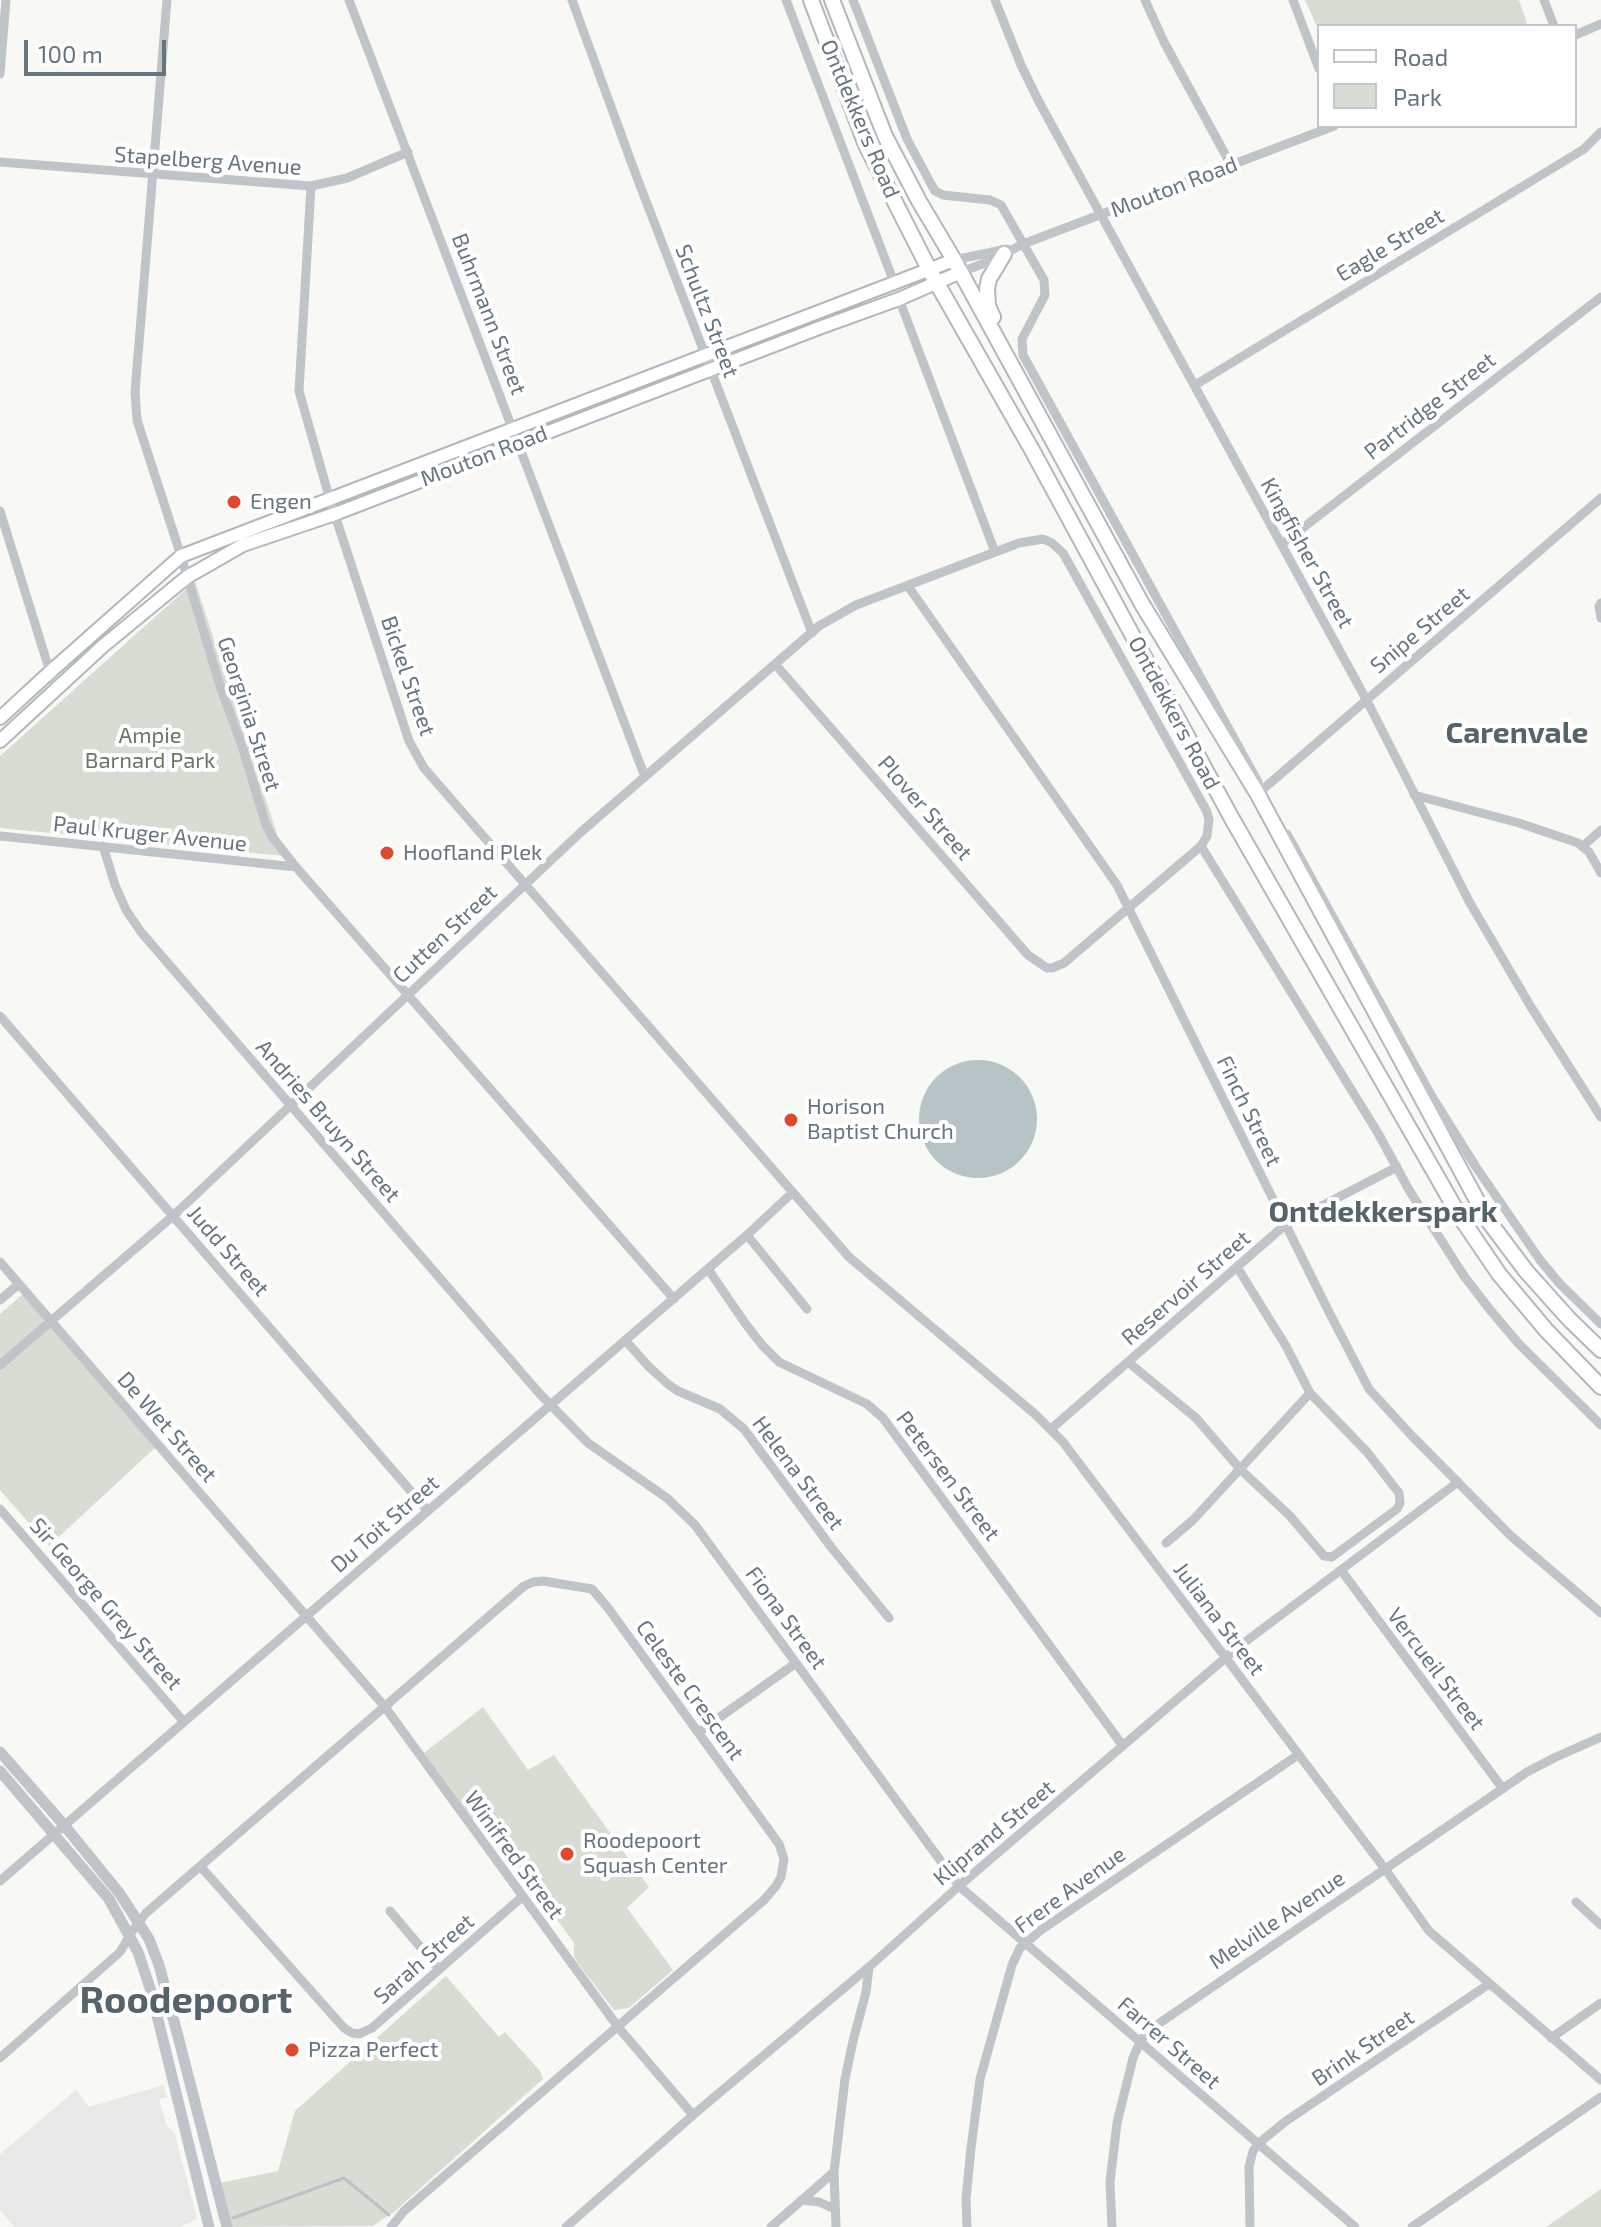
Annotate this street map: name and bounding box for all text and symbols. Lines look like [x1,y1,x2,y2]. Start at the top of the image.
scale bar [28,24,170,74]
legend [1317,24,1577,128]
street label: Ontdekkers Road [815,36,905,202]
text: 100 m [38,39,103,68]
text: Road [1393,42,1448,71]
text: Park [1393,82,1442,111]
street label: Stapelberg Avenue [113,141,303,181]
street label: Mouton Road [1107,151,1241,223]
street label: Eagle Street [1331,203,1449,287]
street label: Buhrmann Street [446,230,532,398]
street label: Schultz Street [670,241,744,381]
street label: Partridge Street [1359,347,1501,465]
street label: Mouton Road [417,420,551,492]
street label: Kingfisher Street [1255,473,1359,633]
place label: Engen [250,489,312,515]
marker: Engen [225,493,243,511]
street label: Snipe Street [1365,581,1475,679]
street label: Bickel Street [375,613,441,739]
street label: Ontdekkers Road [1123,632,1225,794]
street label: Georginia Street [212,633,286,795]
district label: Carenvale [1446,715,1588,751]
park label: Ampie Barnard Park [85,723,215,774]
street label: Plover Street [872,750,978,866]
street label: Paul Kruger Avenue [52,811,248,857]
place label: Hoofland Plek [403,840,542,866]
marker: Hoofland Plek [378,844,396,862]
street label: Cutten Street [388,879,502,989]
street label: Andries Bruyn Street [250,1034,406,1208]
street label: Finch Street [1211,1051,1287,1171]
place label: Horison Baptist Church [807,1094,954,1146]
marker: Horison Baptist Church [782,1111,800,1129]
district label: Ontdekkerspark [1268,1194,1498,1230]
street label: Judd Street [182,1200,274,1302]
street label: Reservoir Street [1116,1225,1256,1351]
street label: De Wet Street [112,1366,222,1488]
street label: Petersen Street [891,1406,1005,1546]
street label: Helena Street [747,1411,849,1535]
street label: Du Toit Street [325,1470,445,1578]
street label: Sir George Grey Street [24,1513,188,1695]
street label: Juliana Street [1168,1557,1270,1681]
street label: Fiona Street [740,1561,832,1675]
street label: Vercueil Street [1382,1603,1490,1735]
street label: Celeste Crescent [630,1615,750,1765]
street label: Kliprand Street [928,1775,1060,1891]
street label: Winifred Street [459,1786,569,1924]
place label: Roodepoort Squash Center [583,1828,728,1880]
street label: Frere Avenue [1009,1841,1131,1939]
marker: Roodepoort Squash Center [558,1845,576,1863]
street label: Melville Avenue [1204,1865,1350,1975]
street label: Sarah Street [368,1908,480,2010]
district label: Roodepoort [80,1977,292,2023]
street label: Farrer Street [1112,1991,1226,2095]
street label: Brink Street [1307,2004,1419,2092]
place label: Pizza Perfect [308,2037,438,2063]
marker: Pizza Perfect [283,2041,301,2059]

